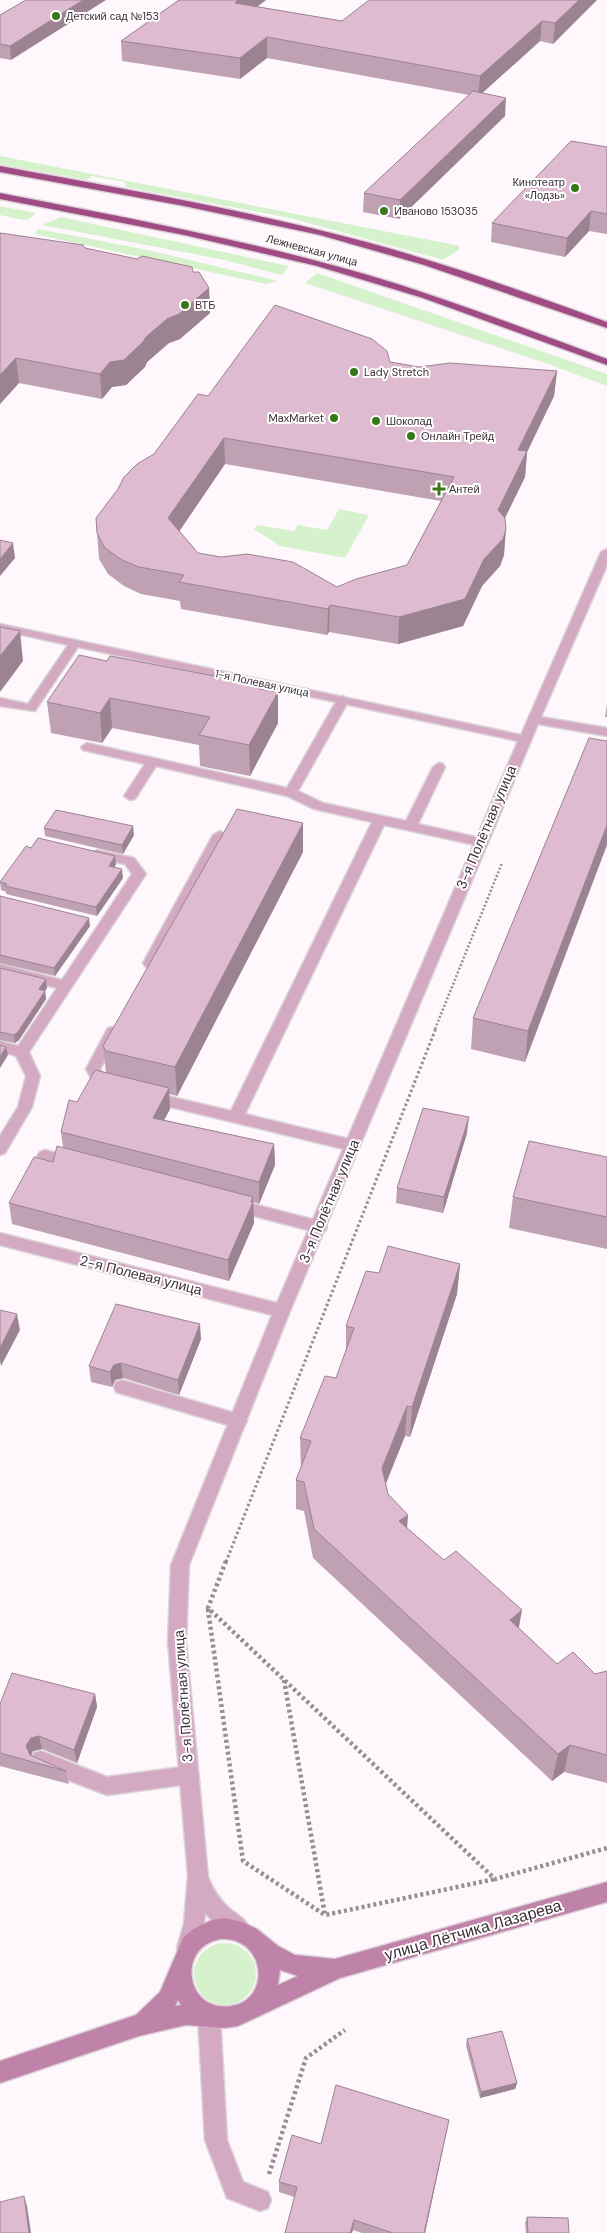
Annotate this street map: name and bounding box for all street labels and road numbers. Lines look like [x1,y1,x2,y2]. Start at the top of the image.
street label: Лежневская улица [265,231,360,269]
street label: 1-я Полевая улица [214,666,311,700]
street label: 3-я Полётная улица [452,762,520,891]
street label: 3-я Полётная улица [295,1136,363,1265]
street label: 2-я Полевая улица [78,1251,204,1299]
street label: 3-я Полётная улица [169,1629,197,1763]
street label: улица Лётчика Лазарева [382,1895,564,1965]

